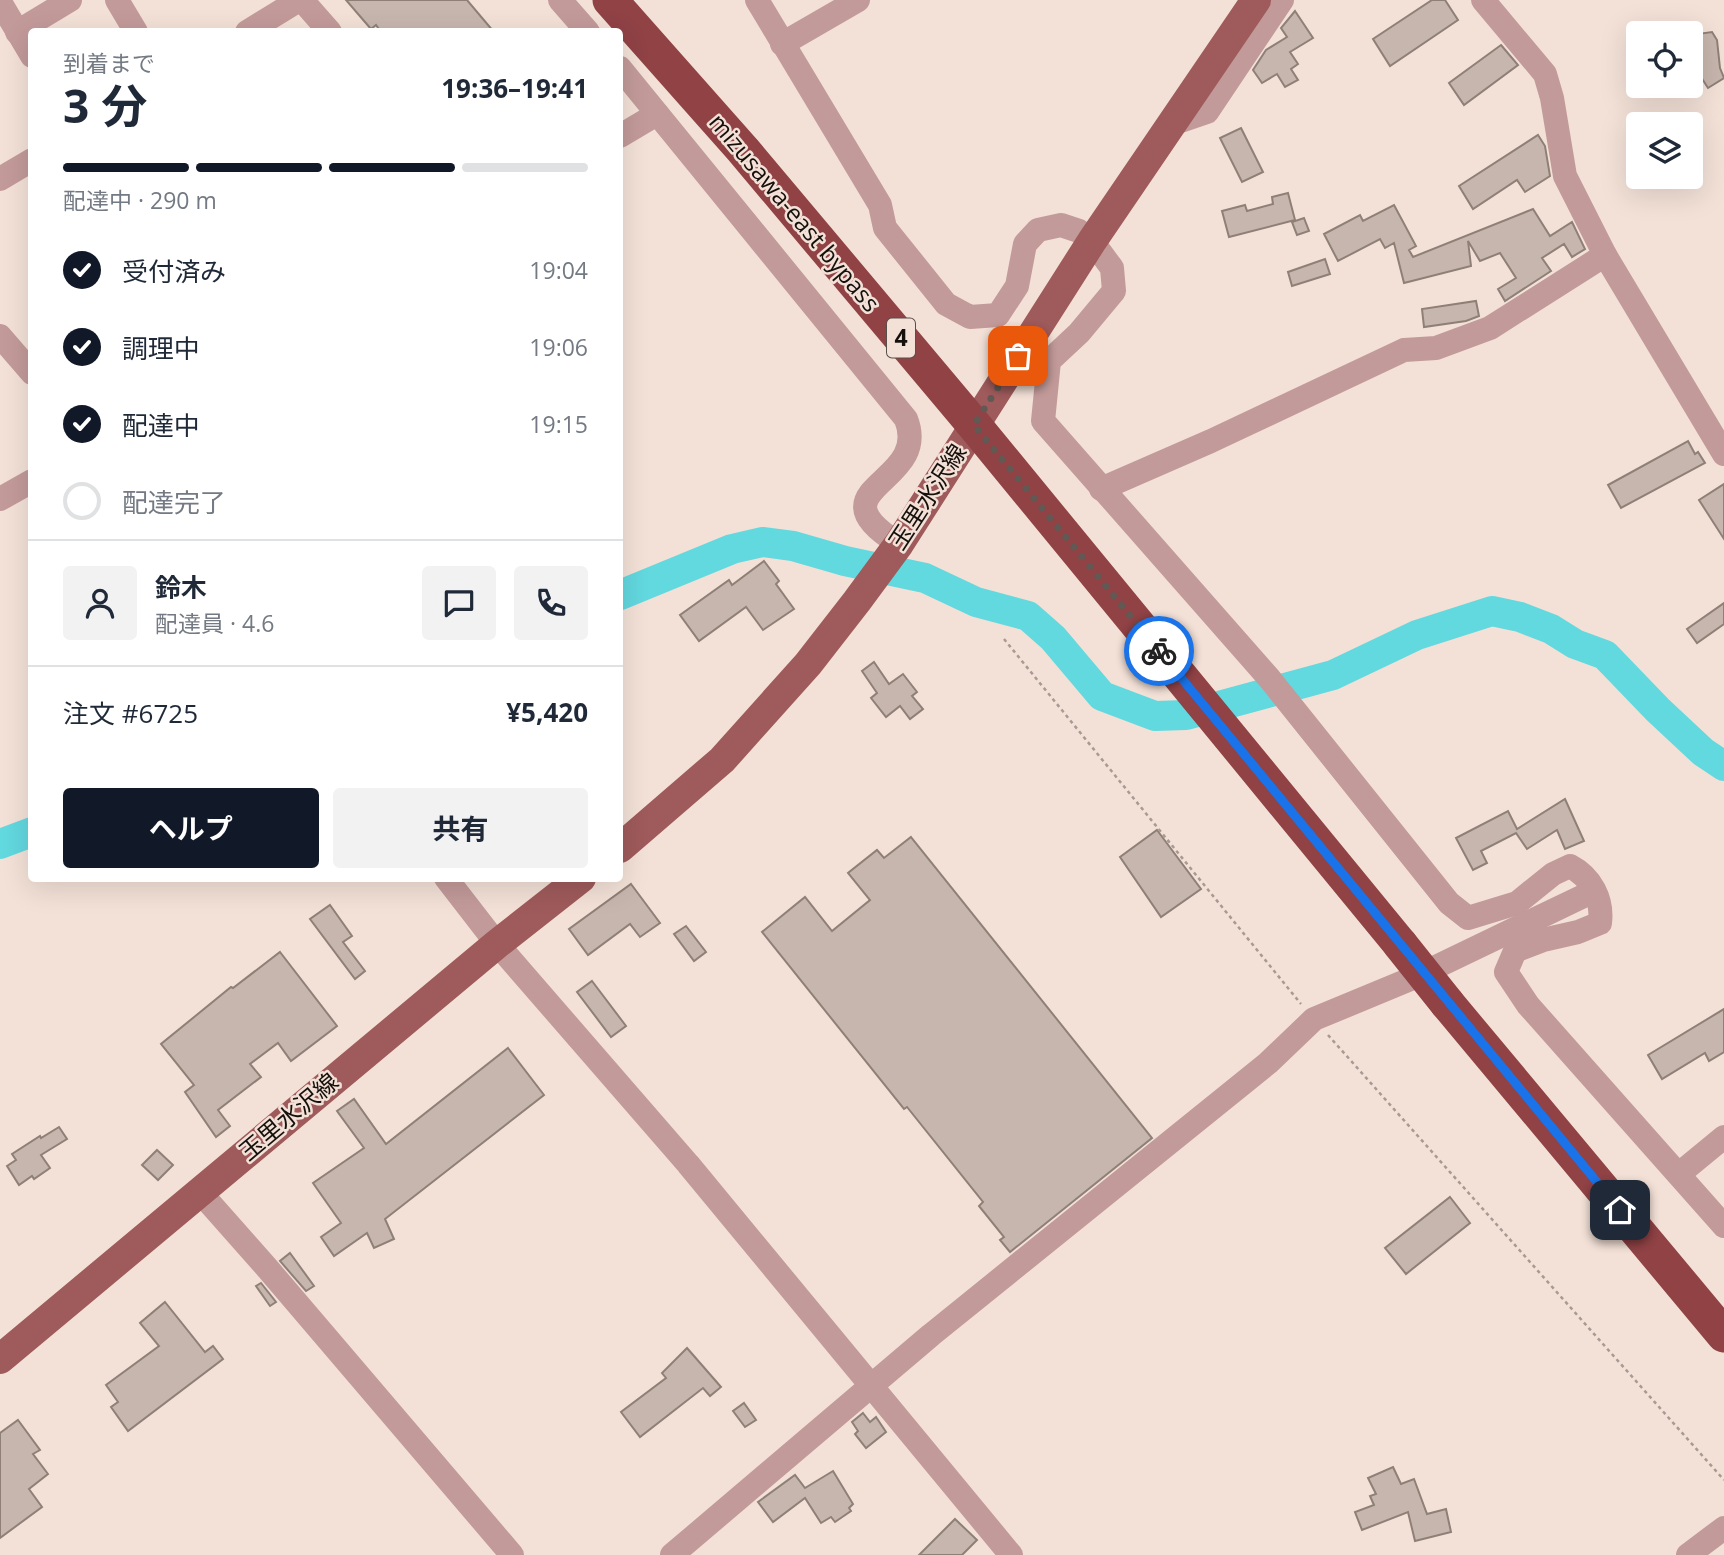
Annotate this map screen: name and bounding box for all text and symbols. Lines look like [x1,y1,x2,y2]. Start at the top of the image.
map controls [1626,21,1703,189]
button: locate [1626,21,1703,98]
text: 到着まで [63,47,155,79]
text: 19:36–19:41 [441,70,588,106]
text: 3 分 [63,74,147,136]
street label: mizusawa-east bypass [702,106,888,318]
button: layers [1626,112,1703,189]
text: 配達中 · 290 m [63,184,217,216]
icon: check [63,251,101,289]
text: 受付済み [122,253,226,289]
text: 19:04 [529,254,588,286]
road number: 4 [887,318,915,358]
pin [988,326,1048,386]
icon: check [63,328,101,366]
text: 調理中 [122,330,200,366]
text: 19:06 [529,331,588,363]
icon: bag [999,337,1037,375]
icon: check [63,405,101,443]
text: 配達中 [122,407,200,443]
text: 19:15 [529,408,588,440]
street label: 玉里水沢線 [880,437,973,555]
text: 配達完了 [122,484,226,520]
button: person [63,566,137,640]
button: chat [422,566,496,640]
button: phone [514,566,588,640]
text: 鈴木 [155,569,207,605]
text: 配達員 · 4.6 [155,607,274,639]
courier [1124,616,1194,686]
icon: bike [1140,632,1178,670]
text: ¥5,420 [506,694,588,730]
text: 注文 #6725 [63,695,198,731]
button: ヘルプ [63,788,319,868]
button: 共有 [333,788,588,868]
street label: 玉里水沢線 [231,1065,345,1167]
pin [1590,1180,1650,1240]
icon: home [1601,1191,1639,1229]

